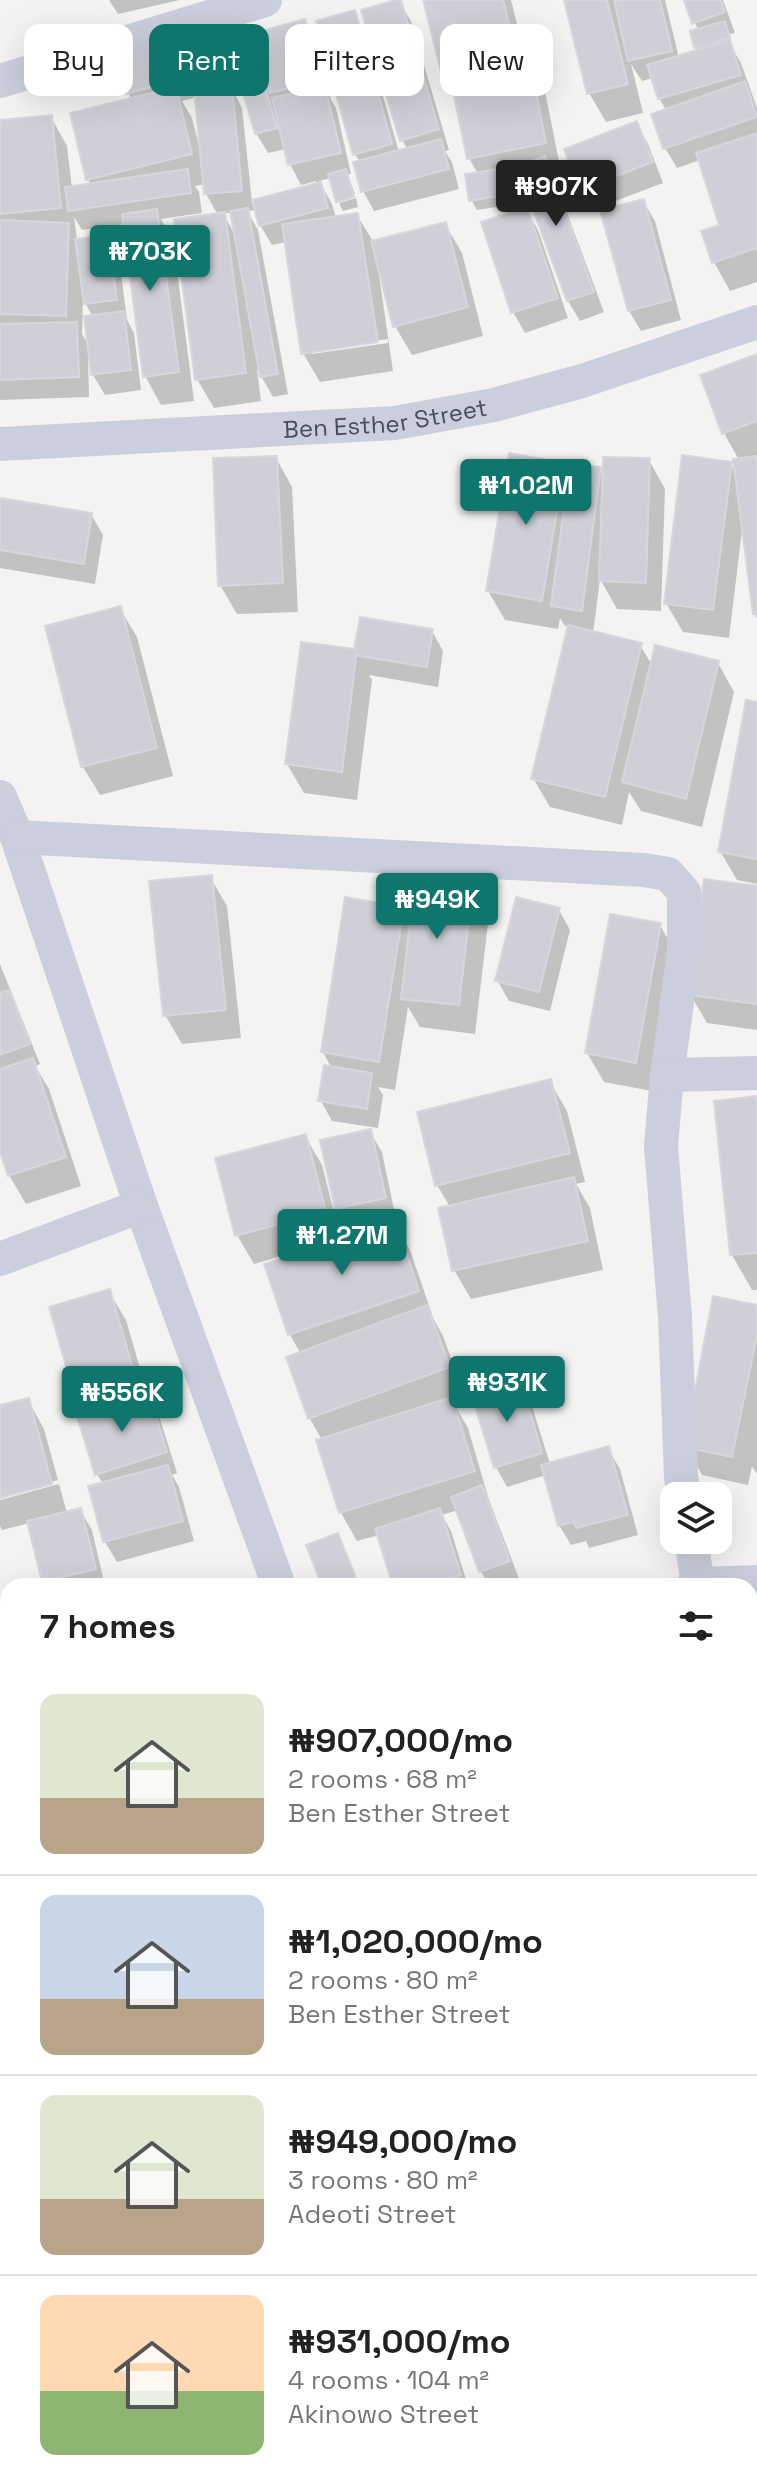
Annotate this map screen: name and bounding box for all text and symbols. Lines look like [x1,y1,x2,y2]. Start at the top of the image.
chip: Buy [24,24,133,96]
chip: Rent [149,24,269,96]
chip: Filters [285,24,424,96]
chip: New [440,24,553,96]
pin: ₦907K [500,160,612,228]
text: ₦907K [514,169,598,203]
pin: ₦703K [94,225,206,293]
text: ₦703K [108,234,192,268]
street label: Ben Esther Street [282,391,489,444]
pin: ₦1.02M [461,459,591,527]
text: ₦1.02M [478,468,574,502]
pin: ₦949K [381,873,493,941]
text: ₦949K [394,882,480,916]
pin: ₦1.27M [277,1209,407,1277]
text: ₦1.27M [296,1218,388,1252]
pin: ₦931K [451,1356,563,1424]
text: ₦931K [467,1365,547,1399]
pin: ₦556K [66,1366,178,1434]
text: ₦556K [80,1375,164,1409]
map controls [660,1482,732,1554]
button: layers [660,1482,732,1554]
icon: filters [674,1604,718,1648]
text: 7 homes [40,1605,176,1648]
text: ₦907,000/mo [288,1719,513,1762]
icon: home [104,1726,200,1822]
text: 2 rooms · 68 m² [288,1762,477,1796]
text: Ben Esther Street [288,1796,510,1830]
text: ₦1,020,000/mo [288,1920,543,1963]
icon: home [104,1927,200,2023]
text: 2 rooms · 80 m² [288,1963,478,1997]
text: Ben Esther Street [288,1997,510,2031]
text: ₦949,000/mo [288,2120,517,2163]
icon: home [104,2127,200,2223]
text: 3 rooms · 80 m² [288,2163,478,2197]
text: Adeoti Street [288,2197,457,2231]
text: ₦931,000/mo [288,2320,511,2363]
icon: home [104,2327,200,2423]
text: 4 rooms · 104 m² [288,2363,489,2397]
text: Akinowo Street [288,2397,479,2431]

